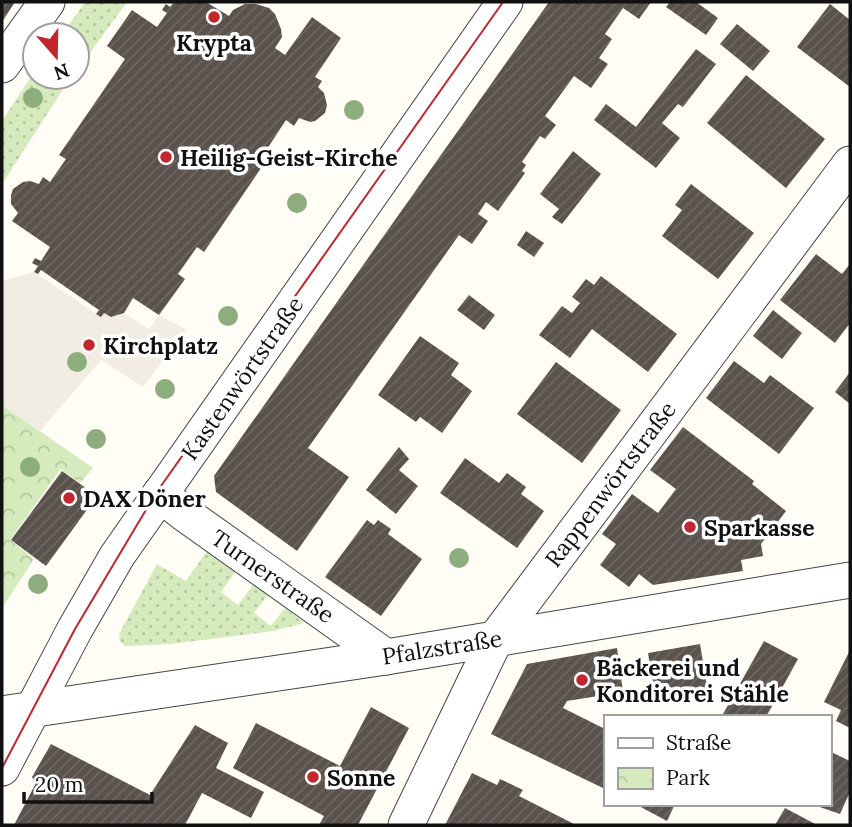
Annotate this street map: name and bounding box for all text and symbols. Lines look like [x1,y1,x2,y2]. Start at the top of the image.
marker: Krypta [206,9,222,25]
north arrow [21,21,91,91]
place label: Krypta [176,28,252,57]
text: N [51,58,73,86]
place label: Heilig-Geist-Kirche [180,143,398,172]
marker: Heilig-Geist-Kirche [158,149,174,165]
street label: Kastenwörtstraße [175,291,309,465]
place label: Kirchplatz [103,331,218,360]
marker: Kirchplatz [81,337,97,353]
street label: Rappenwörtstraße [538,395,682,573]
place label: DAX Döner [83,484,206,513]
marker: DAX Döner [61,490,77,506]
place label: Sparkasse [704,513,815,542]
marker: Sparkasse [682,519,698,535]
street label: Turnerstraße [206,523,340,629]
street label: Pfalzstraße [380,623,504,671]
place label: Bäckerei und Konditorei Stähle [596,653,789,708]
marker: Bäckerei und Konditorei Stähle [574,672,590,688]
legend [604,715,831,806]
text: Straße [666,729,731,756]
scale bar [24,760,152,804]
place label: Sonne [327,763,396,792]
text: Park [666,764,710,791]
marker: Sonne [305,769,321,785]
text: 20 m [35,771,84,798]

